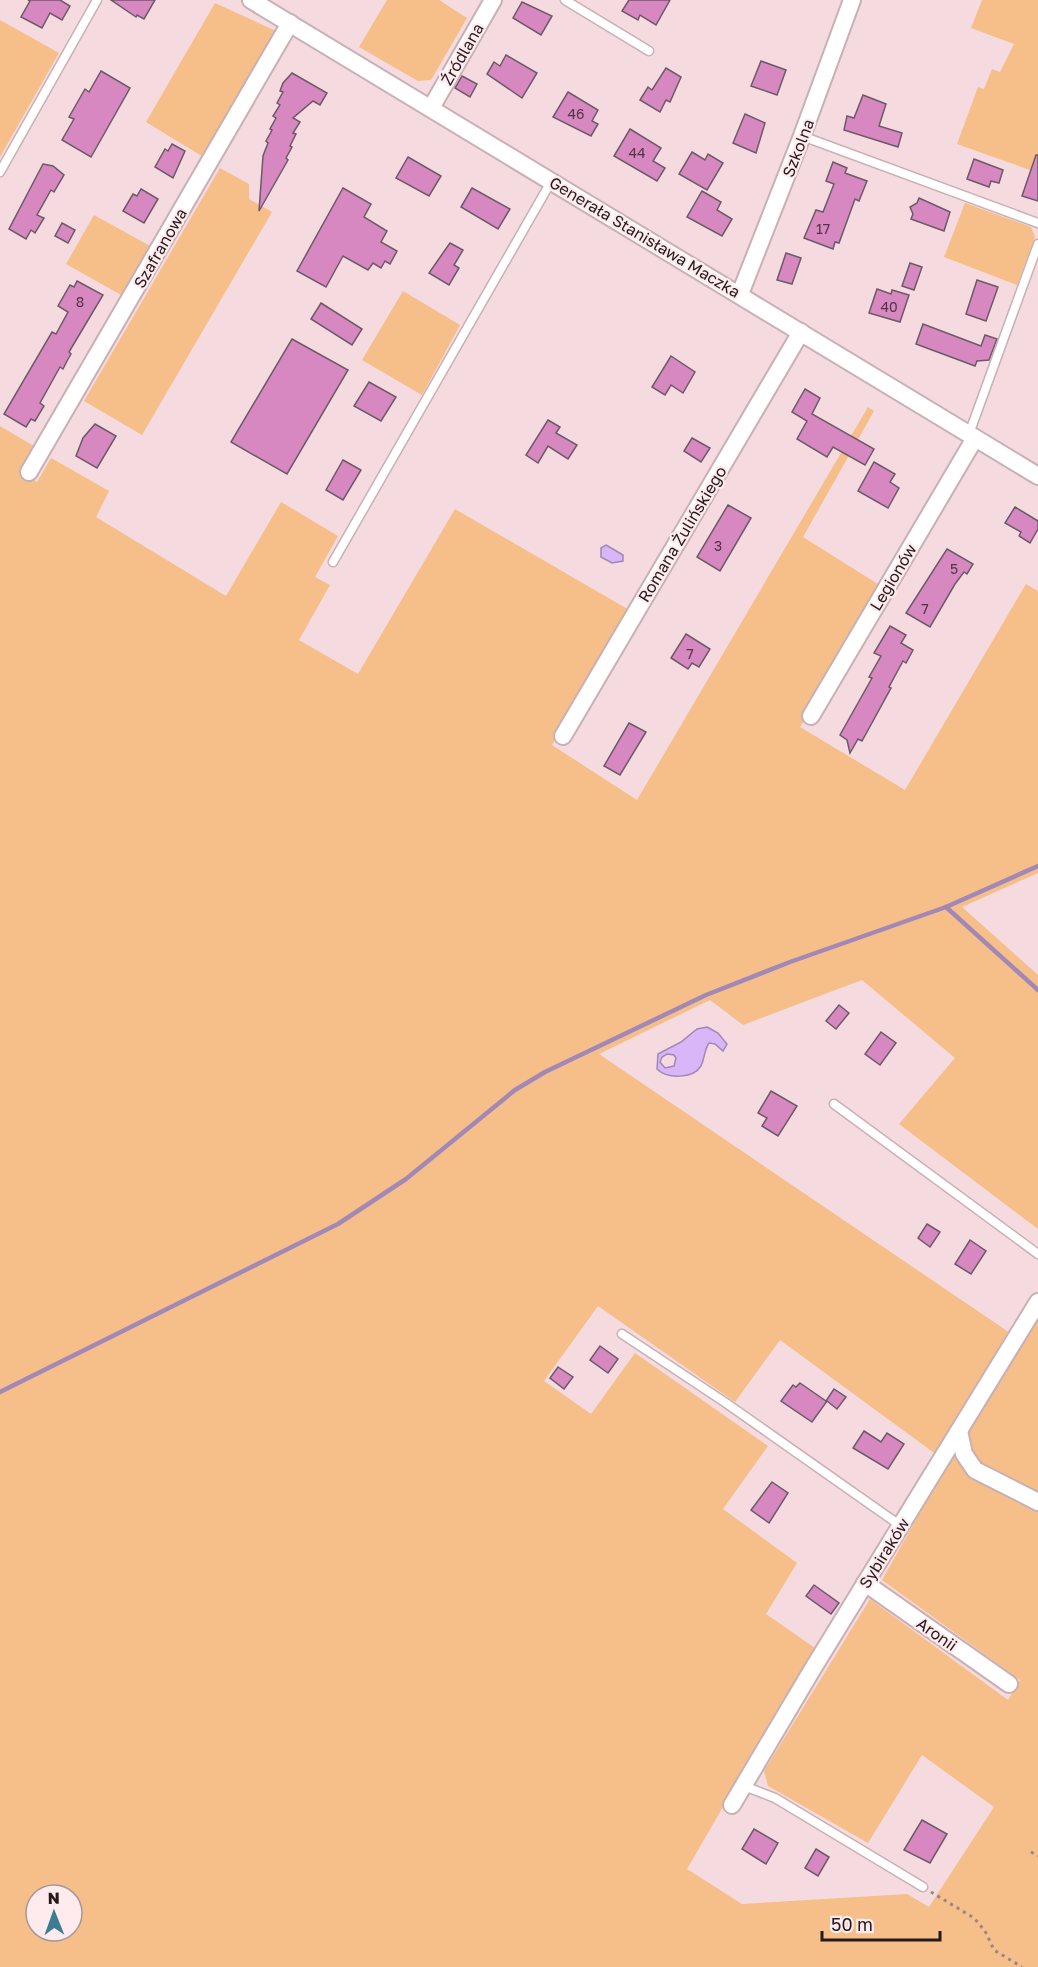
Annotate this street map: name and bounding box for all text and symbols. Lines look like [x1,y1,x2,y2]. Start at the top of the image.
street label: Źródlana [436,19,488,89]
house number: 46 [567,105,585,122]
street label: Szkolna [778,116,818,180]
house number: 44 [628,144,646,161]
street label: Generała Stanisława Maczka [546,172,744,302]
street label: Szafranowa [129,204,191,292]
house number: 17 [816,220,830,237]
house number: 8 [76,293,84,310]
house number: 40 [880,298,898,315]
street label: Romana Żulińskiego [633,462,731,606]
house number: 3 [714,537,722,554]
street label: Legionów [865,540,921,614]
house number: 5 [950,560,958,577]
house number: 7 [921,600,929,617]
house number: 7 [686,645,694,662]
street label: Sybiraków [854,1514,914,1592]
street label: Aronii [913,1613,961,1655]
north arrow [24,1883,84,1943]
text: N [47,1888,60,1908]
scale bar [822,1904,940,1942]
text: 50 m [831,1913,873,1935]

